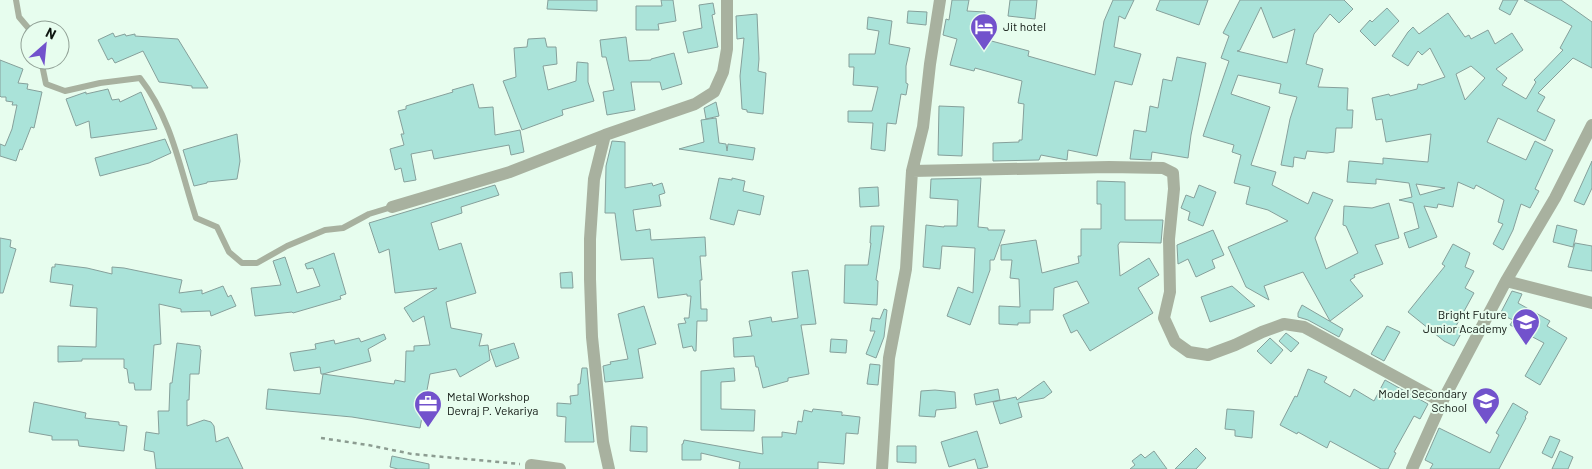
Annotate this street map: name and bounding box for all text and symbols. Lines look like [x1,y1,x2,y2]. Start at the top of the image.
hotel icon: Jit hotel [969,12,999,51]
place label: Jit hotel [1003,19,1046,33]
north arrow [20,20,70,70]
text: N [43,23,59,43]
place label: Bright Future Junior Academy [1423,307,1507,335]
school or university icon: Bright Future Junior Academy [1511,307,1541,346]
place label: Model Secondary School [1378,386,1467,414]
school or university icon: Model Secondary School [1471,386,1501,425]
office icon: Metal Workshop Devraj P. Vekariya [413,389,443,428]
place label: Metal Workshop Devraj P. Vekariya [447,389,538,417]

